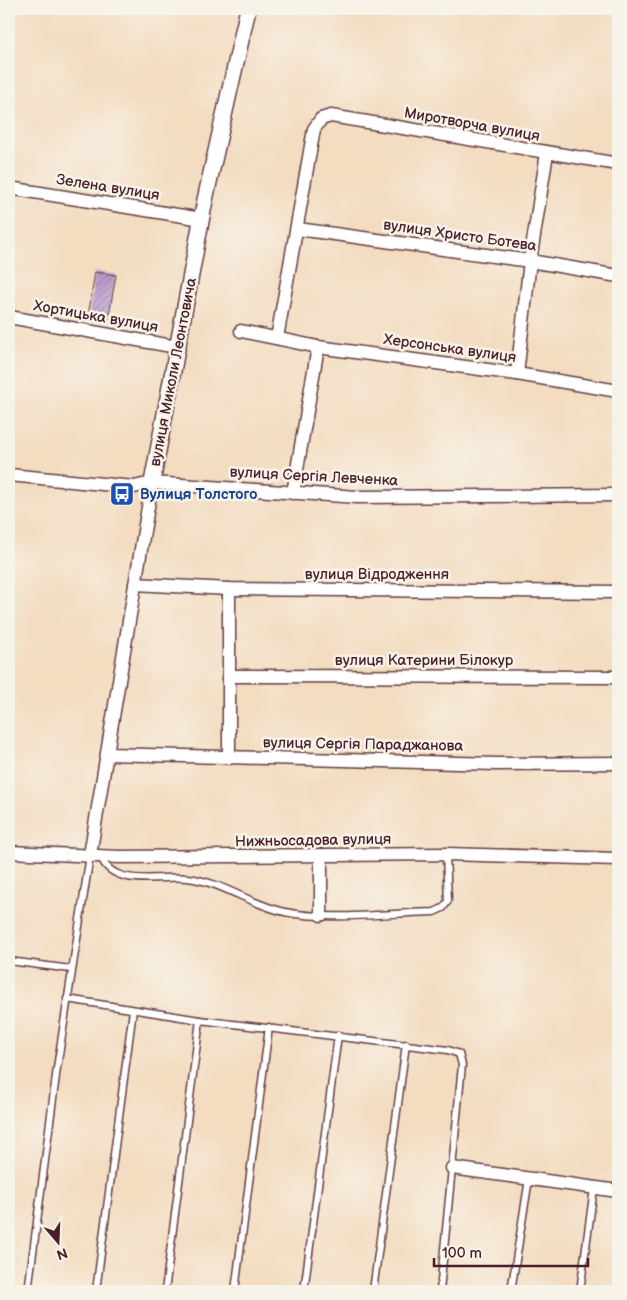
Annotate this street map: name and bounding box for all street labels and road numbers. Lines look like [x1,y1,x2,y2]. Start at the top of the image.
street label: Миротворча вулиця [403,103,541,146]
street label: Зелена вулиця [55,170,161,205]
street label: вулиця Христо Ботева [382,215,538,256]
street label: вулиця Миколи Леонтовича [146,276,201,468]
street label: Хортицька вулиця [32,296,160,337]
street label: Херсонська вулиця [382,330,518,367]
street label: вулиця Сергія Левченка [229,463,399,490]
street label: вулиця Відродження [305,565,449,584]
street label: вулиця Катерини Білокур [335,651,514,670]
street label: вулиця Сергія Параджанова [263,733,463,756]
street label: Нижньосадова вулиця [235,830,391,851]

